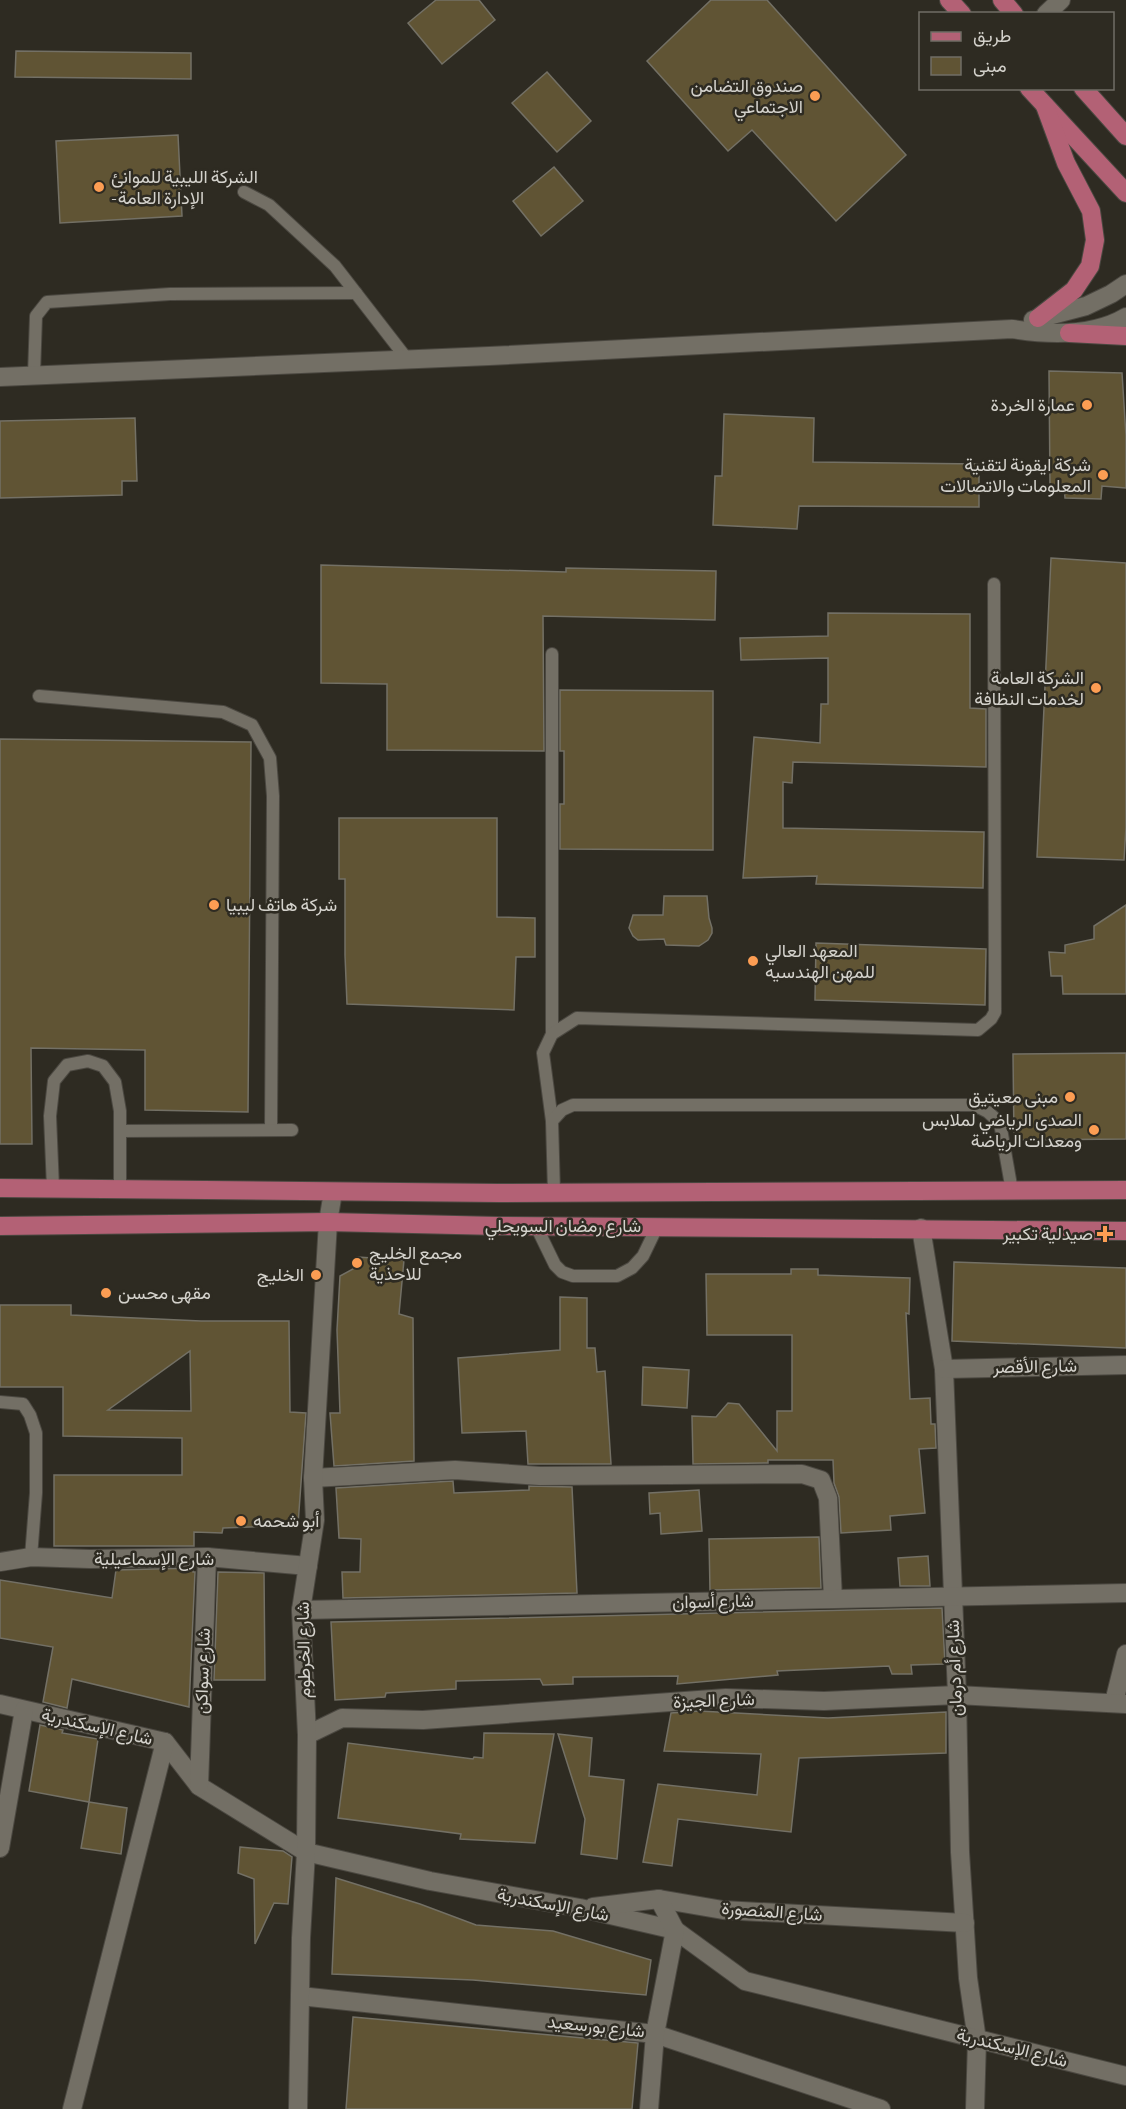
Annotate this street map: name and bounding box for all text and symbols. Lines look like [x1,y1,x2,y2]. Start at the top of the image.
legend [919,12,1114,90]
text: طريق [973,26,1011,47]
text: مبنى [973,56,1007,77]
place label: صندوق التضامن الاجتماعي [690,76,803,122]
marker: صندوق التضامن الاجتماعي [808,89,822,103]
place label: الشركة الليبية للموانئ -الإدارة العامة [111,167,258,210]
marker: الشركة الليبية للموانئ -الإدارة العامة [92,180,106,194]
place label: عمارة الخردة [990,395,1075,416]
marker: عمارة الخردة [1080,398,1094,412]
place label: شركة ايقونة لتقنية المعلومات والاتصالات [940,455,1091,497]
marker: شركة ايقونة لتقنية المعلومات والاتصالات [1096,468,1110,482]
place label: الشركة العامة لخدمات النظافة [974,668,1084,710]
marker: الشركة العامة لخدمات النظافة [1089,681,1103,695]
place label: شركة هاتف ليبيا [226,895,337,916]
marker: شركة هاتف ليبيا [207,898,221,912]
place label: المعهد العالي للمهن الهندسيه [765,941,875,983]
marker: المعهد العالي للمهن الهندسيه [746,954,760,968]
place label: مبنى معيتيق [968,1087,1058,1108]
marker: مبنى معيتيق [1063,1090,1077,1104]
place label: الصدى الرياضي لملابس ومعدات الرياضة [922,1110,1082,1152]
marker: الصدى الرياضي لملابس ومعدات الرياضة [1087,1123,1101,1137]
street label: شارع رمضان السويحلي [485,1216,641,1241]
place label: صيدلية تكبير [1001,1224,1093,1245]
marker: صيدلية تكبير [1098,1227,1112,1241]
place label: مجمع الخليج للاحذية [369,1243,462,1285]
marker: مجمع الخليج للاحذية [350,1256,364,1270]
place label: الخليج [257,1265,304,1287]
marker: الخليج [309,1268,323,1282]
place label: مقهى محسن [118,1283,211,1304]
marker: مقهى محسن [99,1286,113,1300]
street label: شارع الأقصر [992,1356,1077,1379]
place label: أبو شحمه [253,1511,319,1532]
marker: أبو شحمه [234,1514,248,1528]
street label: شارع الإسماعيلية [94,1549,214,1571]
street label: شارع أسوان [672,1591,754,1614]
street label: شارع الخرطوم [293,1601,316,1699]
street label: شارع أم درمان [943,1619,968,1717]
street label: شارع سواكن [191,1627,216,1715]
street label: شارع الجيزة [673,1689,755,1714]
street label: شارع الإسكندرية [39,1704,155,1751]
street label: شارع الإسكندرية [495,1884,611,1927]
street label: شارع المنصورة [721,1898,823,1927]
street label: شارع بورسعيد [546,2011,646,2044]
street label: شارع الإسكندرية [954,2024,1070,2073]

